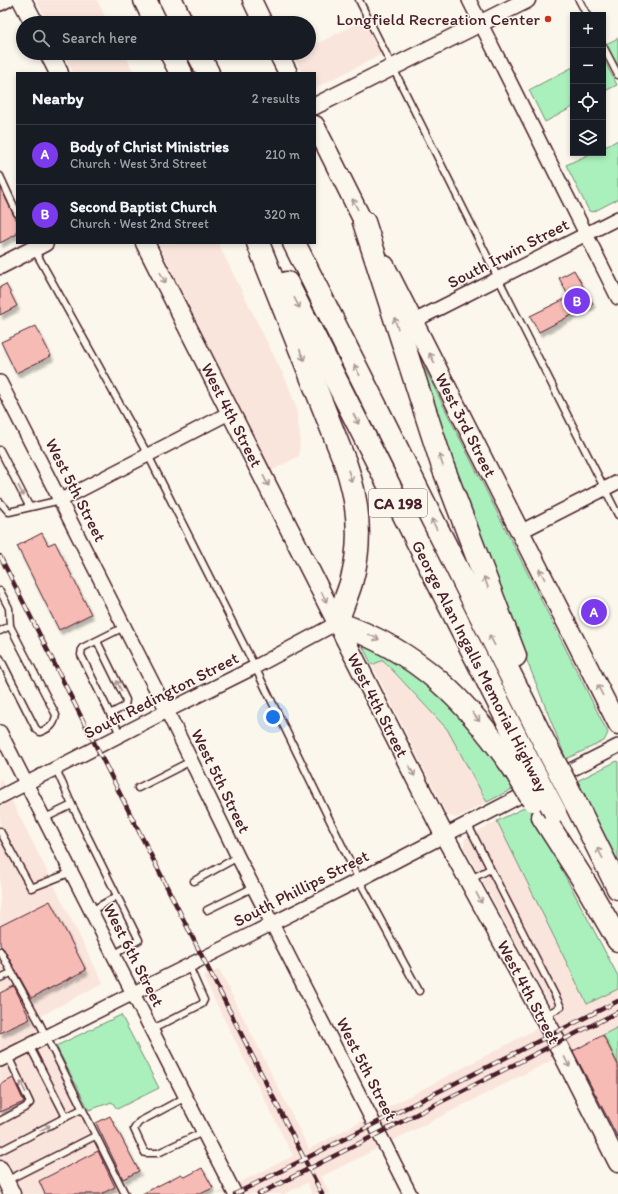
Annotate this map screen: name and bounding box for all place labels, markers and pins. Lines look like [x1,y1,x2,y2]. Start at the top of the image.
place label: Longfield Recreation Center [336,9,541,29]
marker: Longfield Recreation Center [543,14,553,24]
pin: B [564,286,590,316]
pin: A [581,597,607,627]

